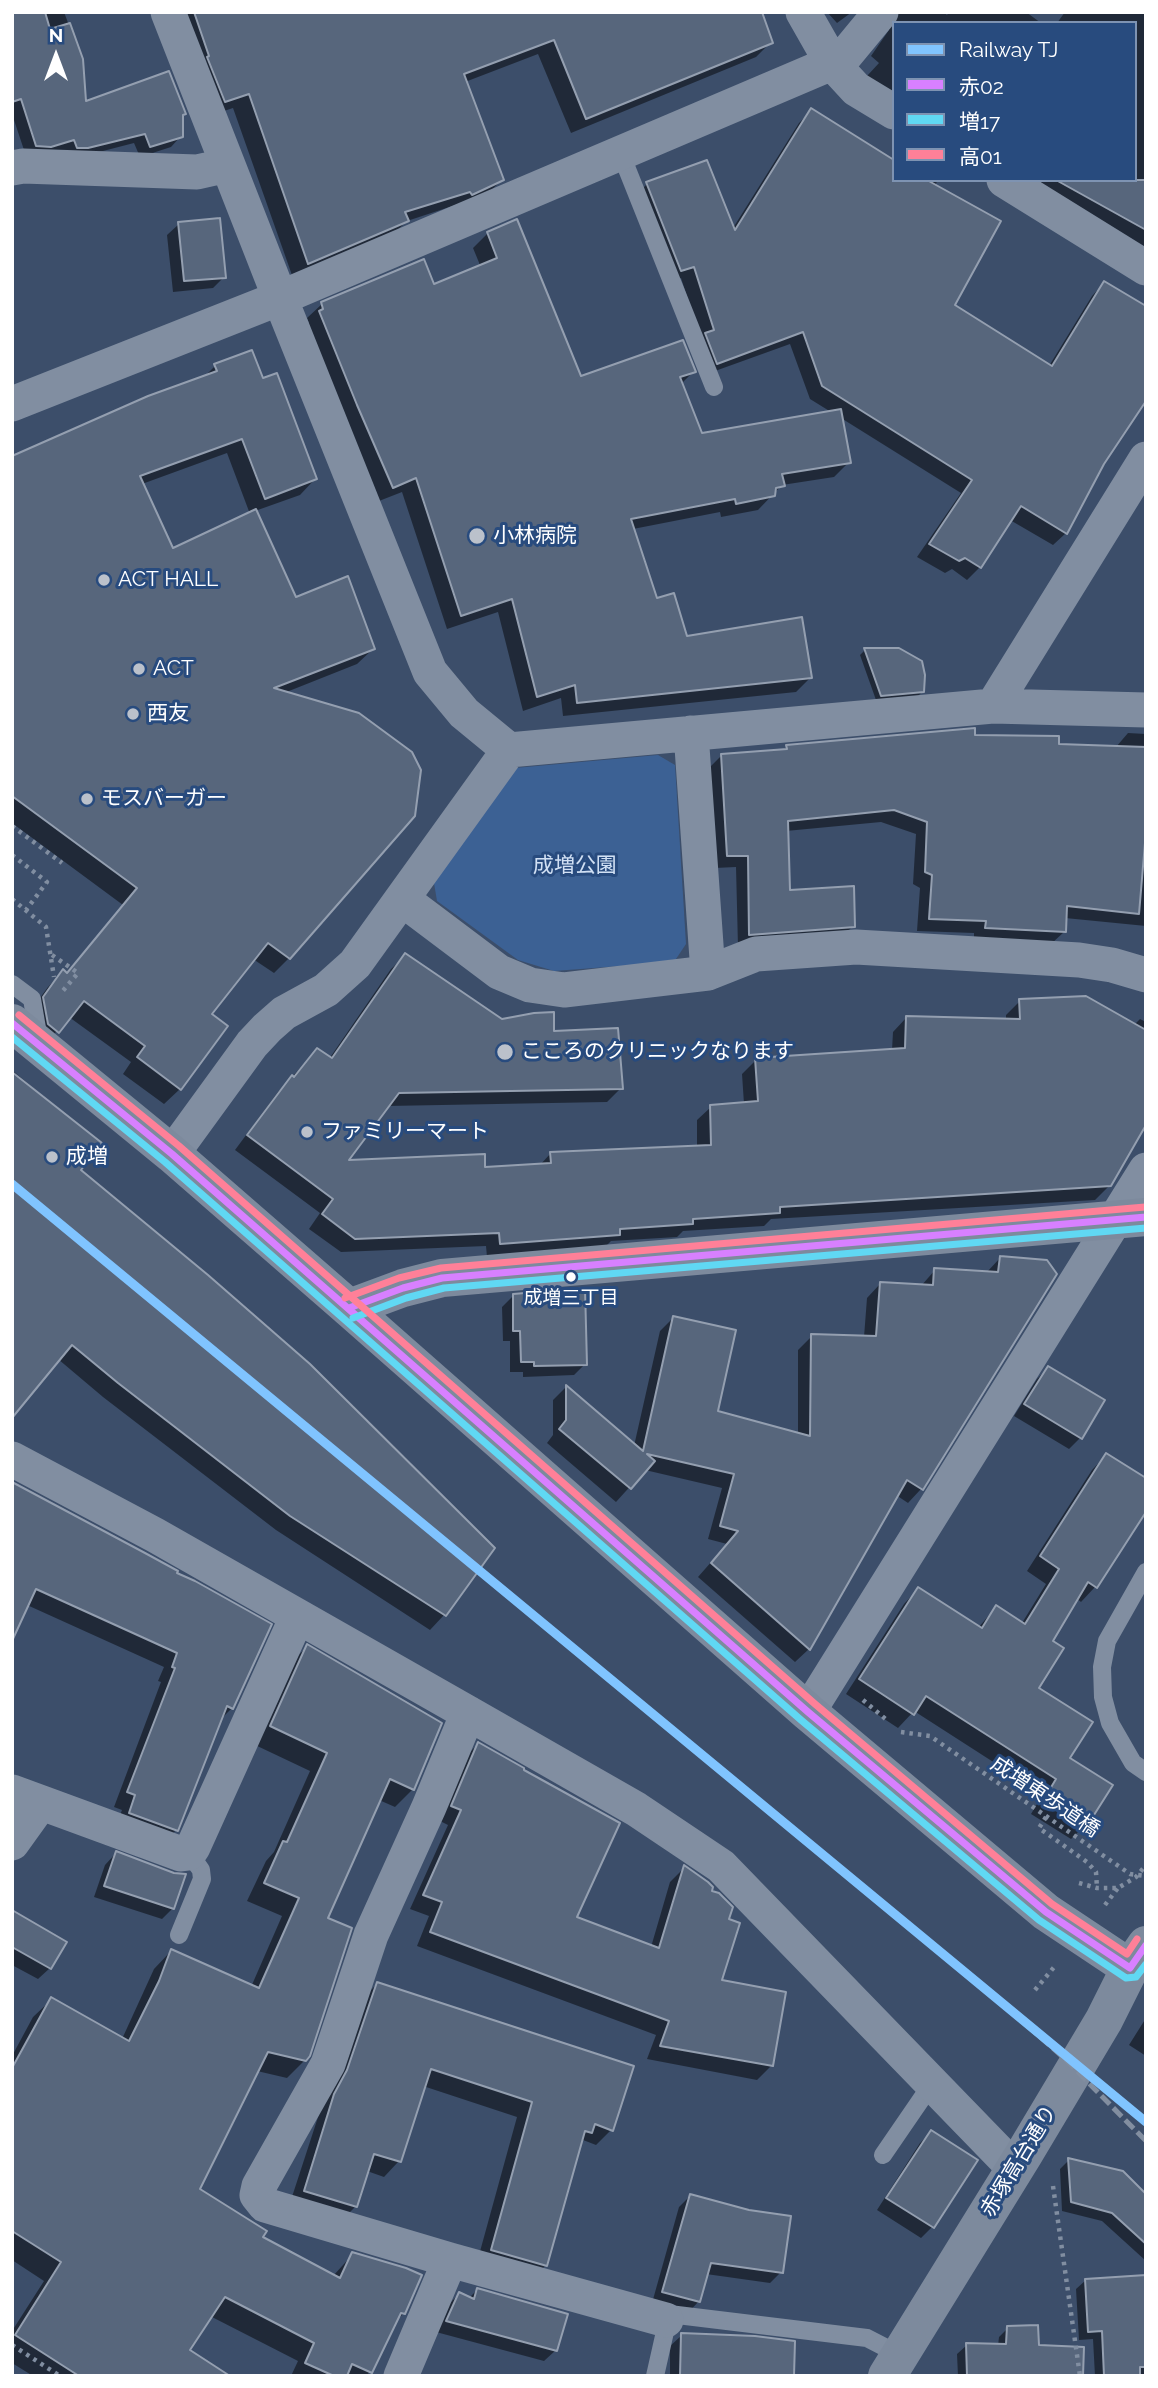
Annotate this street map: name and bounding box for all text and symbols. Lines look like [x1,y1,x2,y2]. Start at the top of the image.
north arrow [21,21,91,91]
legend [892,21,1137,182]
text: N [49,24,63,46]
text: Railway TJ [959,37,1058,62]
text: 赤02 [959,74,1004,99]
text: 増17 [959,109,1000,134]
text: 高01 [959,144,1002,169]
place label: 小林病院 [493,523,577,549]
marker: 小林病院 [467,526,487,546]
place label: ACT HALL [118,567,218,593]
marker: ACT HALL [96,572,112,588]
place label: ACT [153,656,194,682]
marker: ACT [131,661,147,677]
place label: 西友 [147,701,189,727]
marker: 西友 [125,706,141,722]
place label: モスバーガー [101,786,227,812]
marker: モスバーガー [79,791,95,807]
park label: 成増公園 [533,853,617,879]
place label: こころのクリニックなります [521,1039,794,1065]
marker: こころのクリニックなります [495,1042,515,1062]
place label: ファミリーマート [321,1119,489,1145]
marker: ファミリーマート [299,1124,315,1140]
place label: 成増 [66,1144,108,1170]
marker: 成増 [44,1149,60,1165]
marker: 成増三丁目 [564,1270,578,1284]
place label: 成増三丁目 [524,1287,618,1309]
street label: 成増東歩道橋 [986,1751,1104,1843]
street label: 赤塚高台通り [976,2101,1062,2221]

